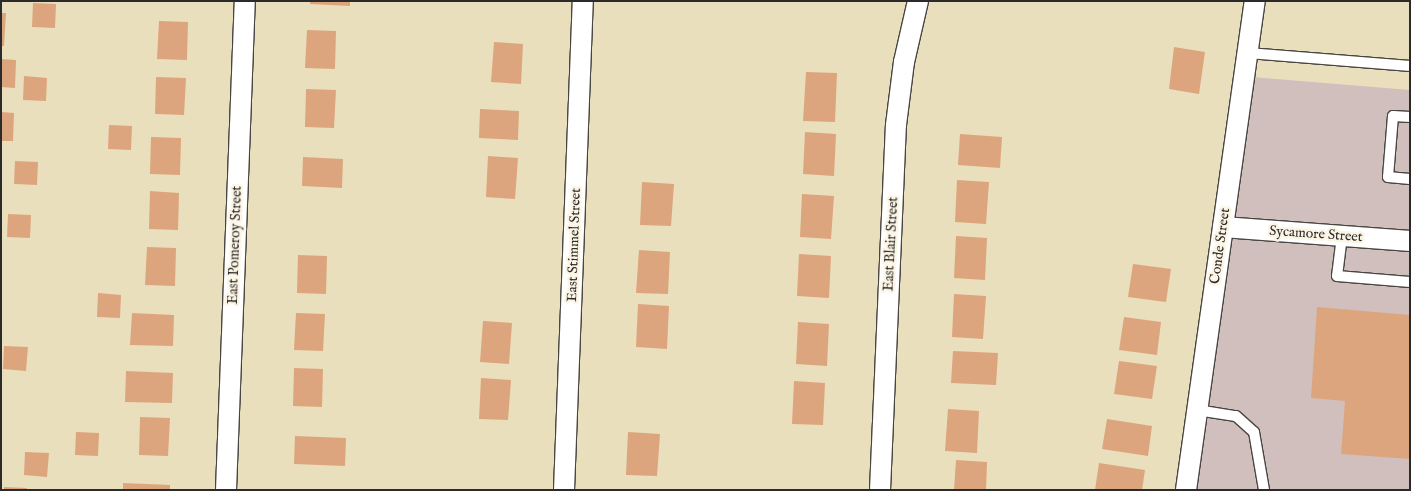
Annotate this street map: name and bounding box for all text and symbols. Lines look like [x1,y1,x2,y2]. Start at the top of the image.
street label: East Pomeroy Street [225,186,245,304]
street label: East Stimmel Street [564,188,584,302]
street label: East Blair Street [880,196,902,292]
street label: Conde Street [1206,207,1234,285]
street label: Sycamore Street [1269,222,1363,246]

